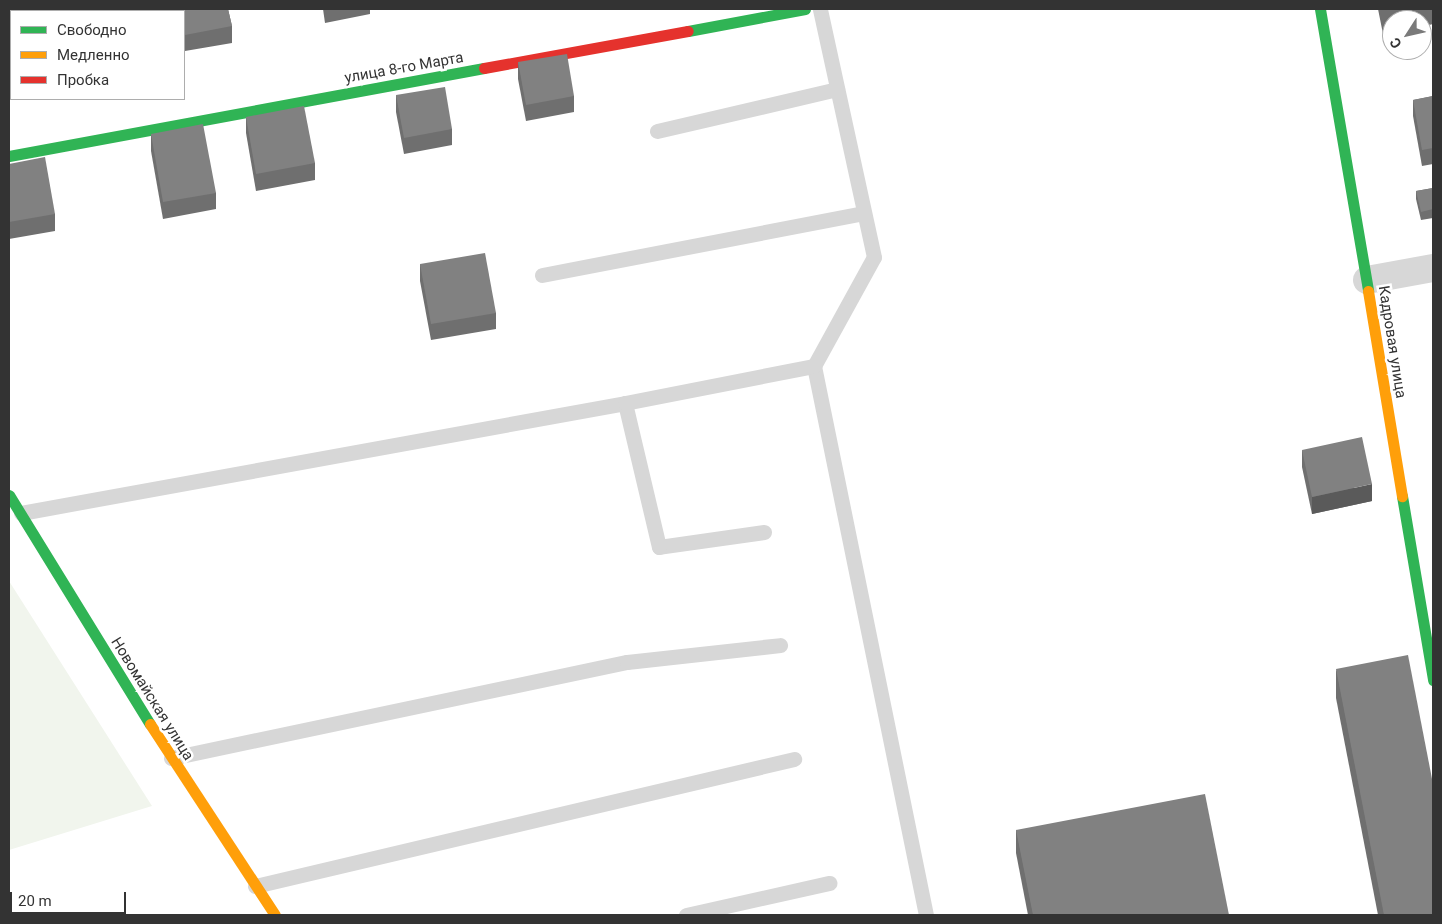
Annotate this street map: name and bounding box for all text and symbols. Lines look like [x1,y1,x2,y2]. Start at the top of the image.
legend [10,10,185,100]
north arrow [1382,10,1432,60]
text: Свободно [57,21,126,39]
text: С [1386,35,1405,51]
text: Медленно [57,46,130,64]
street label: улица 8-го Марта [343,49,465,87]
text: Пробка [57,71,109,89]
street label: Кадровая улица [1374,284,1410,400]
street label: Новомайская улица [107,634,197,764]
scale bar [12,882,129,914]
text: 20 m [18,892,52,910]

